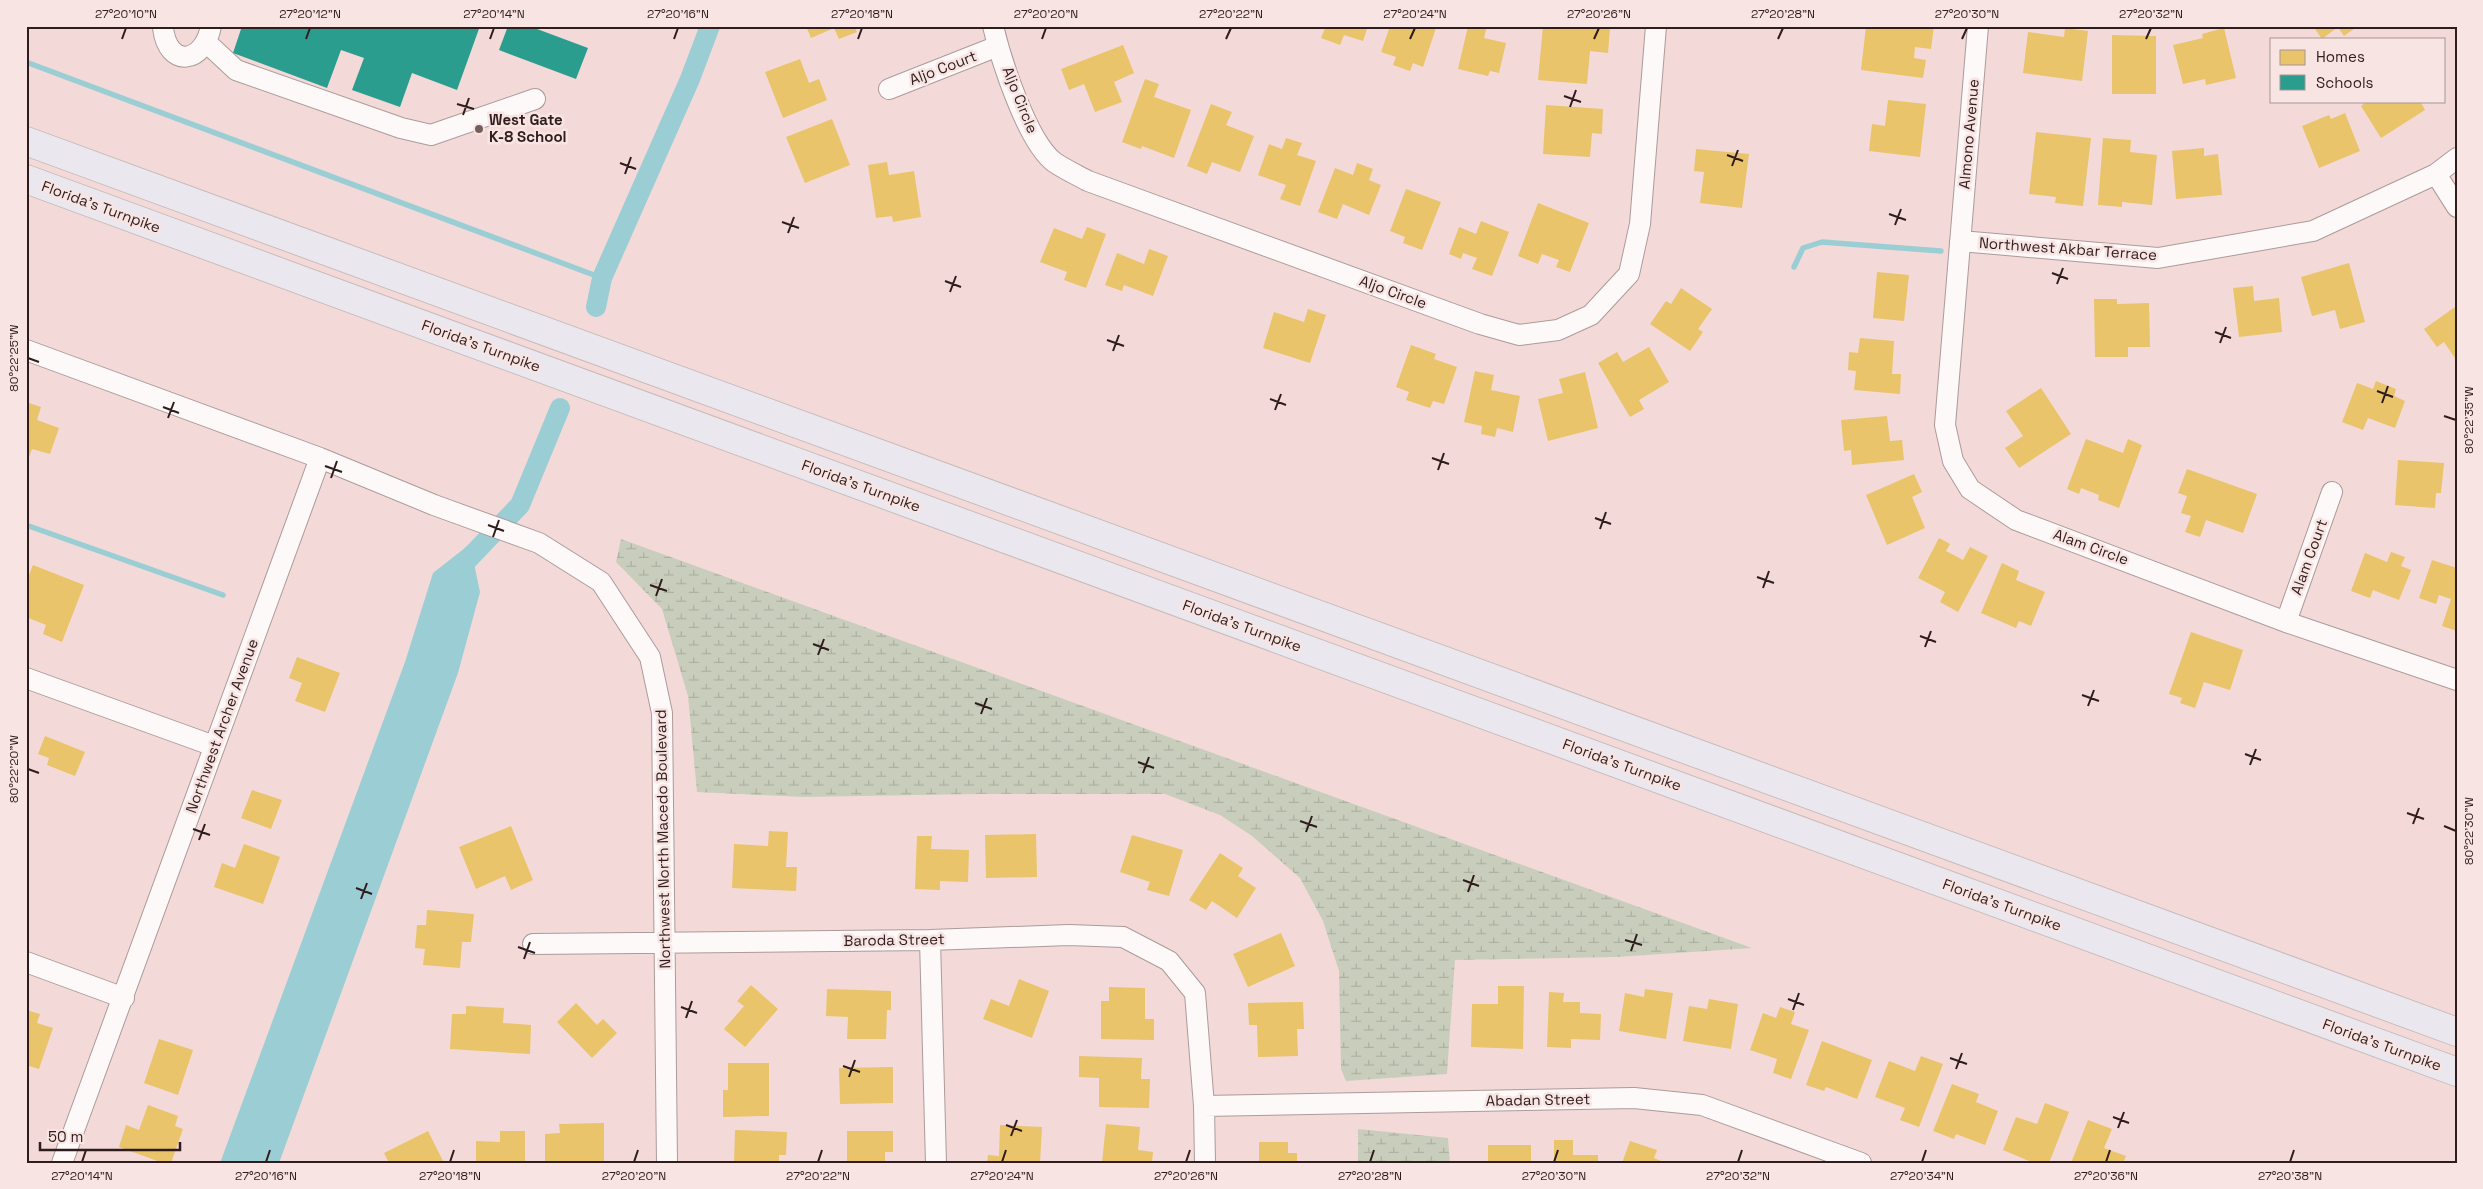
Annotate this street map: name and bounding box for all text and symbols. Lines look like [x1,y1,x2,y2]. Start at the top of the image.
text: 27°20'10"N [95,6,157,22]
text: 27°20'12"N [279,6,341,22]
text: 27°20'14"N [463,6,525,22]
text: 27°20'16"N [647,6,709,22]
text: 27°20'18"N [831,6,893,22]
text: 27°20'20"N [1014,6,1078,22]
text: 27°20'22"N [1199,6,1263,22]
text: 27°20'24"N [1383,6,1447,22]
text: 27°20'26"N [1567,6,1631,22]
text: 27°20'28"N [1751,6,1815,22]
text: 27°20'30"N [1935,6,1999,22]
text: 27°20'32"N [2119,6,2183,22]
legend [2270,38,2446,102]
street label: Aljo Court [906,46,979,89]
text: Homes [2316,47,2365,66]
street label: Aljo Circle [999,64,1042,136]
text: Schools [2316,73,2374,92]
street label: Almono Avenue [1954,78,1983,190]
place label: West Gate K-8 School [489,110,567,146]
marker: West Gate K-8 School [473,123,485,135]
street label: Florida's Turnpike [39,176,163,237]
street label: Northwest Akbar Terrace [1978,233,2158,264]
street label: Aljo Circle [1357,271,1430,312]
street label: Florida's Turnpike [419,315,543,376]
text: 80°22'25"W [6,324,22,392]
text: 80°22'35"W [2461,386,2477,454]
street label: Florida's Turnpike [799,455,923,516]
street label: Alam Court [2286,516,2331,597]
street label: Alam Circle [2051,524,2132,569]
street label: Florida's Turnpike [1180,595,1304,656]
street label: Northwest Archer Avenue [181,636,262,816]
street label: Northwest North Macedo Boulevard [651,709,674,969]
street label: Florida's Turnpike [1560,734,1684,795]
text: 80°22'20"W [6,735,22,803]
text: 80°22'30"W [2461,797,2477,865]
street label: Florida's Turnpike [1940,874,2064,935]
street label: Baroda Street [843,929,945,950]
street label: Florida's Turnpike [2320,1014,2444,1075]
street label: Abadan Street [1485,1089,1591,1110]
scale bar [40,1119,180,1151]
text: 50 m [48,1127,83,1146]
text: 27°20'14"N [51,1168,113,1184]
text: 27°20'16"N [235,1168,297,1184]
text: 27°20'18"N [419,1168,481,1184]
text: 27°20'20"N [602,1168,666,1184]
text: 27°20'22"N [786,1168,850,1184]
text: 27°20'24"N [970,1168,1034,1184]
text: 27°20'26"N [1154,1168,1218,1184]
text: 27°20'28"N [1338,1168,1402,1184]
text: 27°20'30"N [1522,1168,1586,1184]
text: 27°20'32"N [1706,1168,1770,1184]
text: 27°20'34"N [1890,1168,1954,1184]
text: 27°20'36"N [2074,1168,2138,1184]
text: 27°20'38"N [2258,1168,2322,1184]

